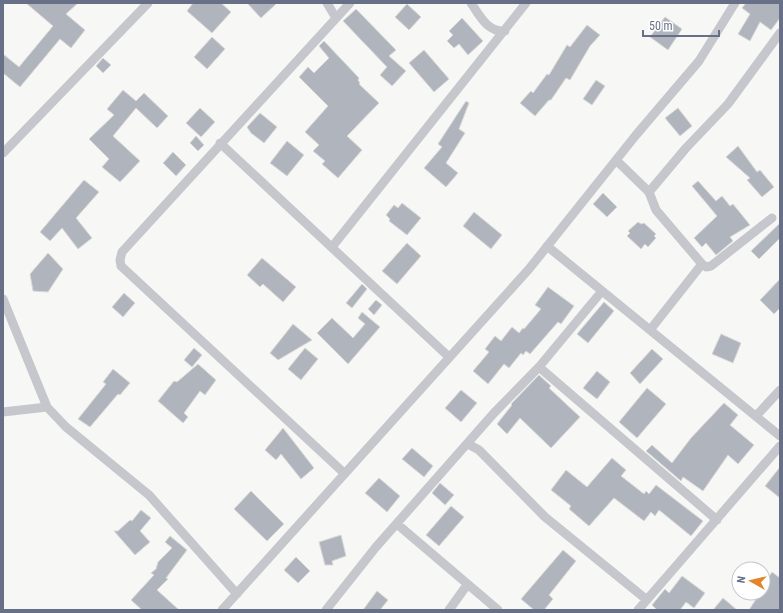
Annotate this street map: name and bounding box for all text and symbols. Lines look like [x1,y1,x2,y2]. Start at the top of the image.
scale bar [643,12,719,38]
text: 50 m [649,19,673,33]
north arrow [731,561,771,601]
text: N [735,575,749,584]

